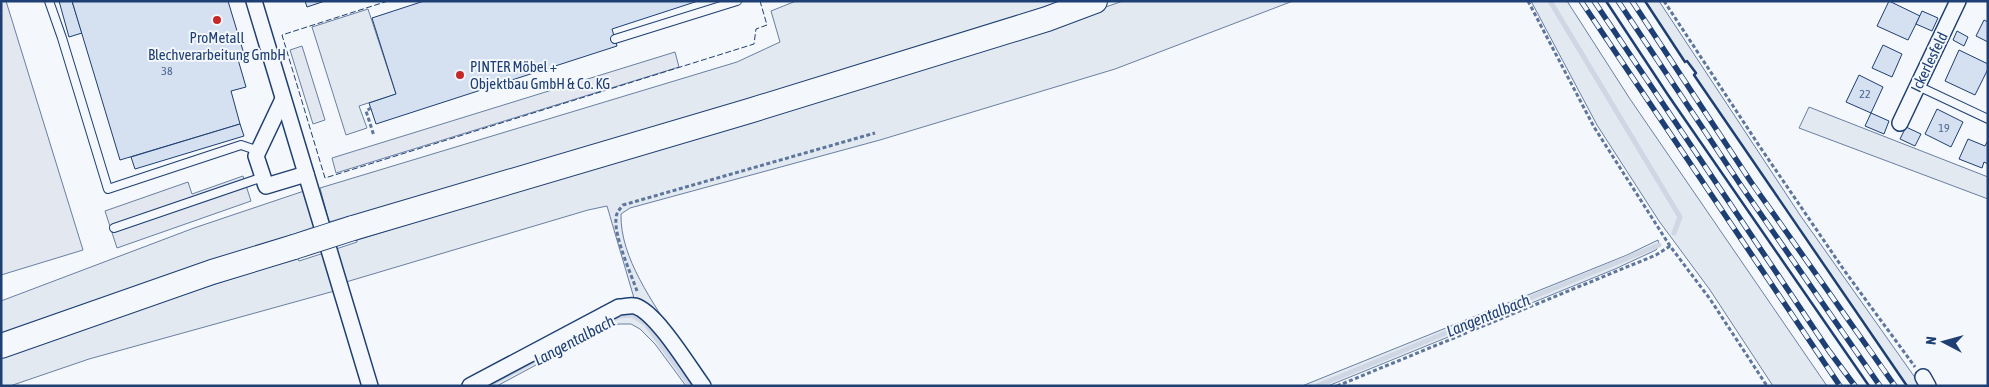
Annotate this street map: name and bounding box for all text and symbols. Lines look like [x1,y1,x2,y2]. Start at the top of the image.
marker: ProMetall Blechverarbeitung GmbH [211,14,223,26]
place label: ProMetall Blechverarbeitung GmbH [148,29,286,63]
street label: Ickerlesfeld [1907,29,1951,95]
place label: PINTER Möbel + Objektbau GmbH & Co. KG [470,58,610,92]
house number: 38 [161,64,173,78]
marker: PINTER Möbel + Objektbau GmbH & Co. KG [454,69,466,81]
house number: 22 [1859,87,1871,101]
house number: 19 [1938,121,1950,135]
water label: Langentalbach [1444,290,1533,341]
water label: Langentalbach [531,311,618,370]
north arrow [1919,317,1969,367]
text: N [1923,336,1939,346]

